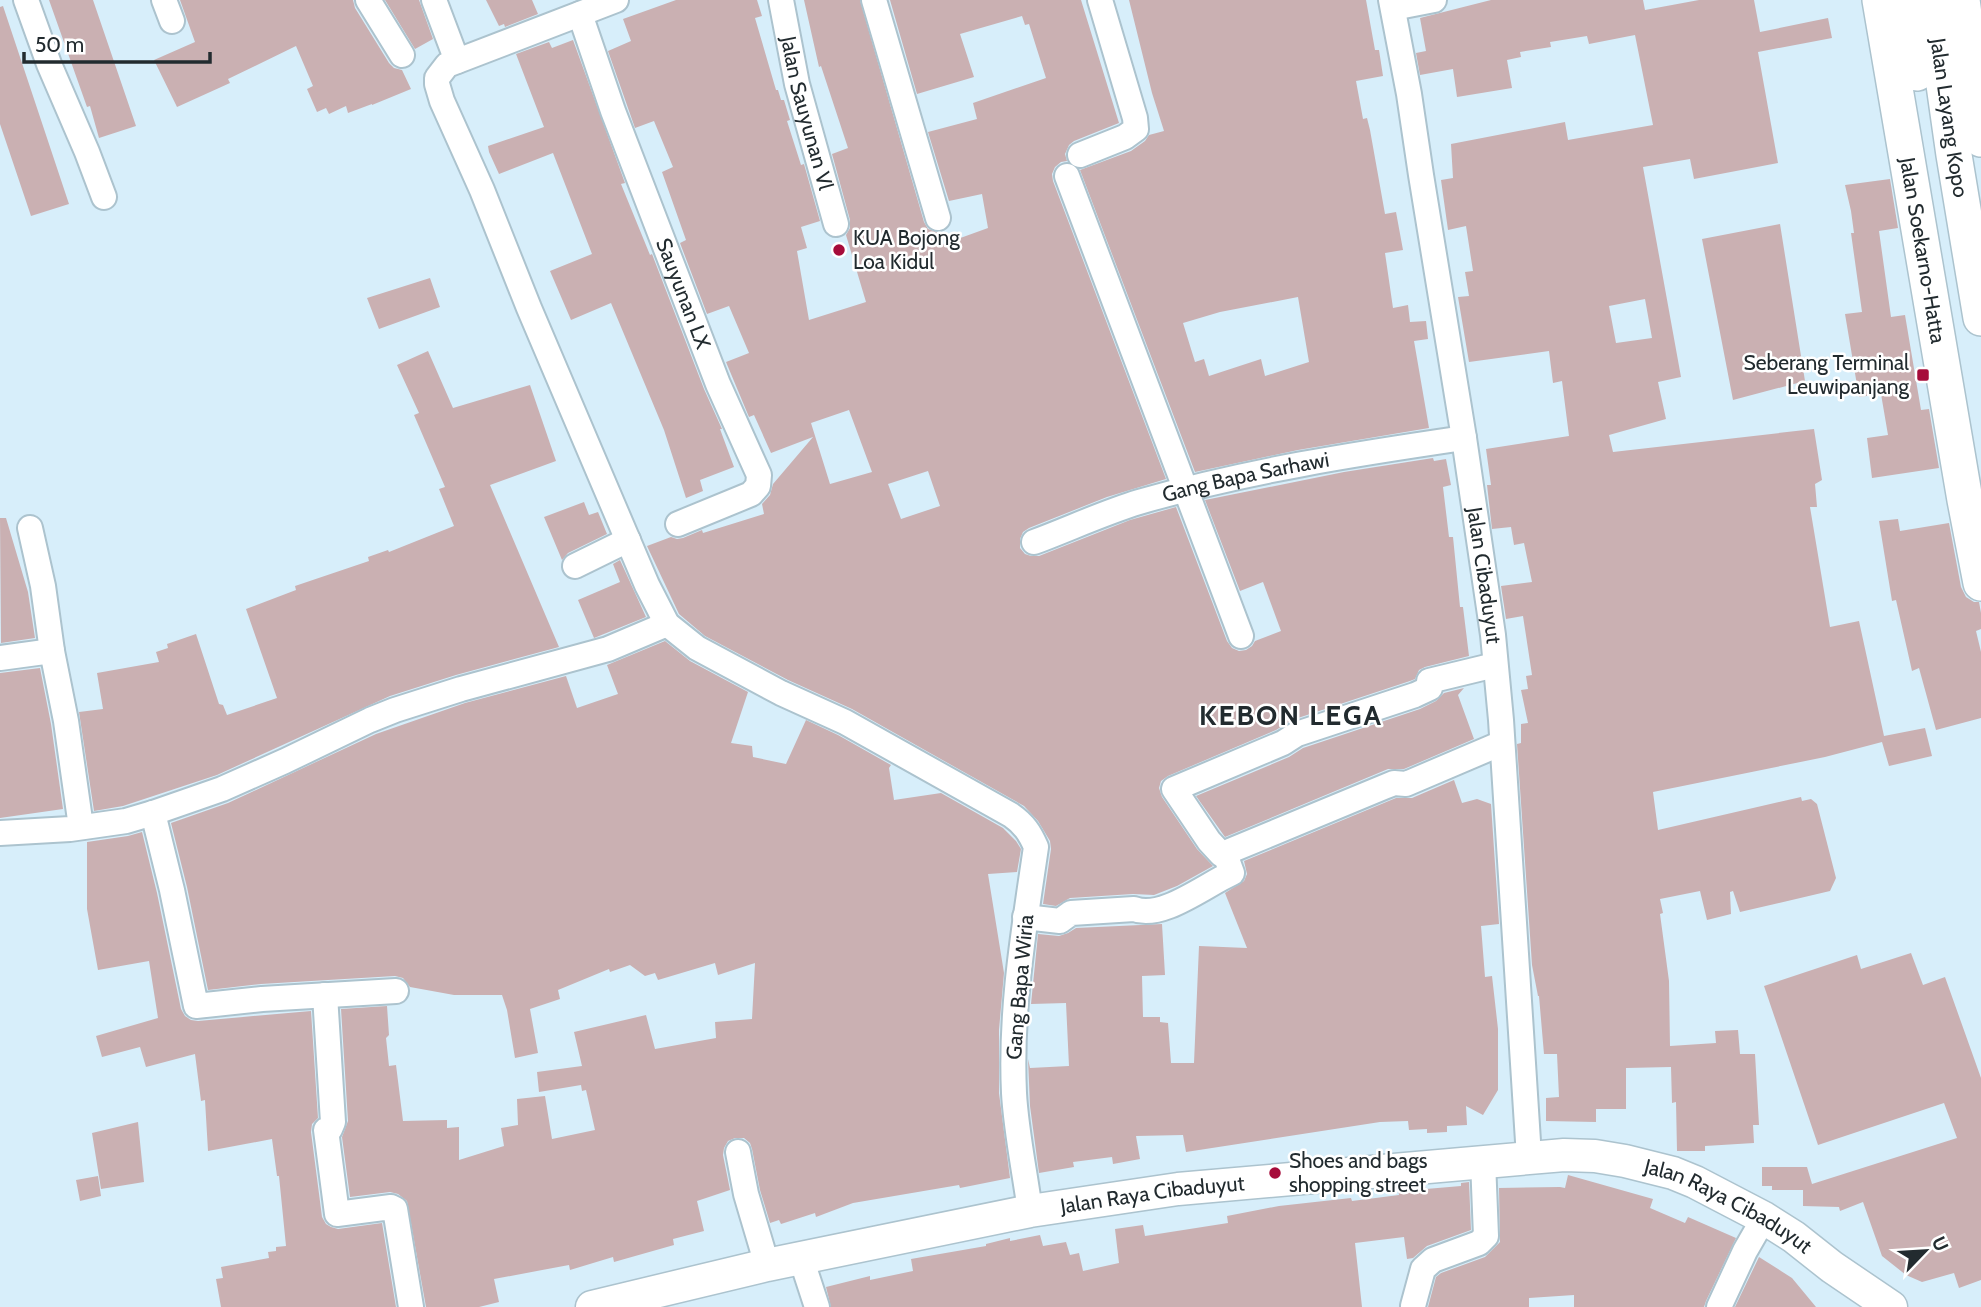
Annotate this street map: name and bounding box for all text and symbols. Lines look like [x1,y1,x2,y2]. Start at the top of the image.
scale bar [24,21,210,65]
text: 50 m [35,32,84,57]
street label: Jalan Sauyunan Vl [776,33,839,193]
street label: Jalan Layang Kopo [1925,36,1974,199]
street label: Jalan Soekarno-Hatta [1895,154,1951,345]
place label: KUA Bojong Loa Kidul [853,225,960,274]
street label: Sauyunan LX [651,235,716,353]
marker: KUA Bojong Loa Kidul [831,242,847,258]
place label: Seberang Terminal Leuwipanjang [1744,350,1910,400]
marker: Seberang Terminal Leuwipanjang [1915,367,1931,383]
street label: Gang Bapa Sarhawi [1159,446,1331,507]
street label: Jalan Cibaduyut [1462,504,1507,645]
district label: KEBON LEGA [1199,698,1383,732]
street label: Gang Bapa Wiria [1001,913,1038,1061]
place label: Shoes and bags shopping street [1289,1148,1428,1197]
street label: Jalan Raya Cibaduyut [1641,1153,1817,1258]
marker: Shoes and bags shopping street [1267,1165,1283,1181]
street label: Jalan Raya Cibaduyut [1058,1170,1245,1218]
north arrow [1890,1216,1960,1286]
text: U [1927,1233,1953,1255]

